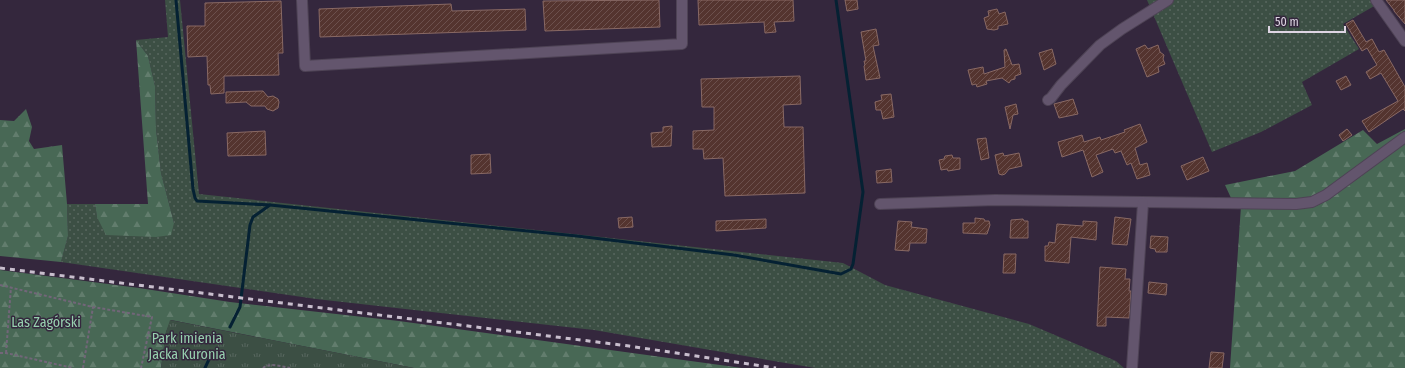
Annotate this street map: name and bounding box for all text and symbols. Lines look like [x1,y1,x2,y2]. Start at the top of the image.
scale bar [1269,8,1345,34]
text: 50 m [1275,15,1299,29]
park label: Las Zagórski [11,314,81,331]
park label: Park imienia Jacka Kuronia [148,330,226,363]

